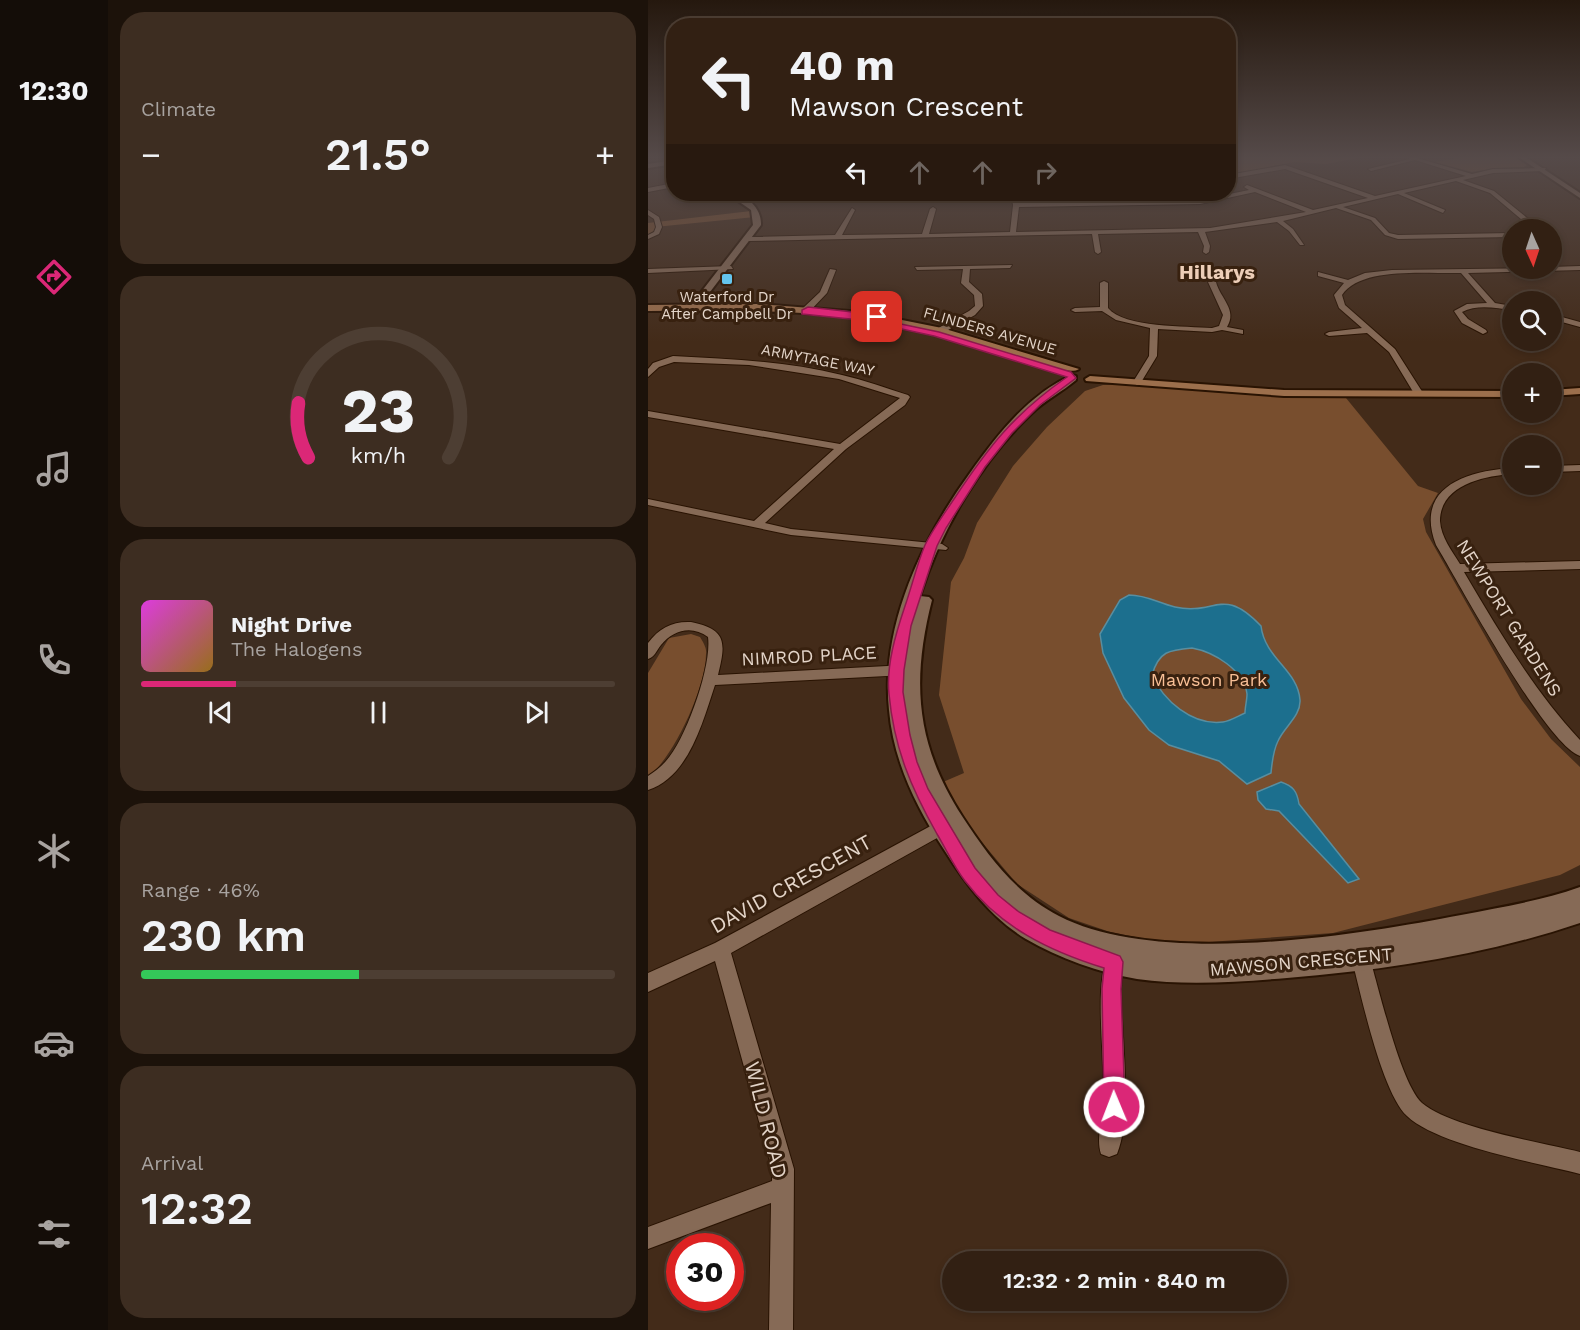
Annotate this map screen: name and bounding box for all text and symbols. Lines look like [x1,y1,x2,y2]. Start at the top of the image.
text: 40 m [789,41,895,90]
icon: left [690,42,768,120]
text: 12:30 [19,75,89,107]
text: Mawson Crescent [789,91,1023,123]
text: Climate [141,97,216,121]
text: 21.5° [325,128,431,181]
text: − [141,135,161,174]
text: + [595,135,615,174]
icon: left [840,156,873,189]
icon: ahead [903,156,936,189]
icon: ahead [966,156,999,189]
icon: right [1029,156,1062,189]
north arrow [1502,219,1562,279]
map controls [1502,219,1562,495]
icon: directions [33,256,75,298]
district label: Hillarys [1179,260,1255,284]
marker: Waterford Dr After Campbell Dr [720,272,734,286]
place label: Waterford Dr After Campbell Dr [661,288,793,323]
pin [851,291,902,342]
button: search [1502,291,1562,351]
icon: arrive [860,300,893,333]
street label: FLINDERS AVENUE [921,303,1059,359]
street label: ARMYTAGE WAY [760,340,877,380]
button: + [1502,363,1562,423]
text: 23 [341,375,415,448]
button: − [1502,435,1562,495]
text: km/h [350,444,406,469]
icon: music [33,448,75,490]
street label: NEWPORT GARDENS [1453,536,1566,700]
text: Night Drive [231,612,352,637]
text: The Halogens [231,637,363,661]
icon: phone [33,639,75,681]
street label: NIMROD PLACE [741,641,877,670]
park label: Mawson Park [1151,669,1267,690]
icon: previous [204,696,237,729]
icon: pause [362,696,395,729]
icon: next [520,696,553,729]
street label: DAVID CRESCENT [706,829,876,938]
icon: climate [33,830,75,872]
text: Range · 46% [141,878,260,902]
text: 230 km [141,909,306,962]
street label: MAWSON CRESCENT [1209,943,1393,980]
icon: car [33,1022,75,1064]
street label: WILD ROAD [740,1059,793,1181]
position arrow [1082,1075,1146,1139]
text: Arrival [141,1151,203,1175]
text: 12:32 [141,1182,253,1235]
icon: filters [33,1213,75,1255]
speed limit sign: 30 [666,1233,744,1311]
text: 12:32 · 2 min · 840 m [1003,1268,1226,1293]

